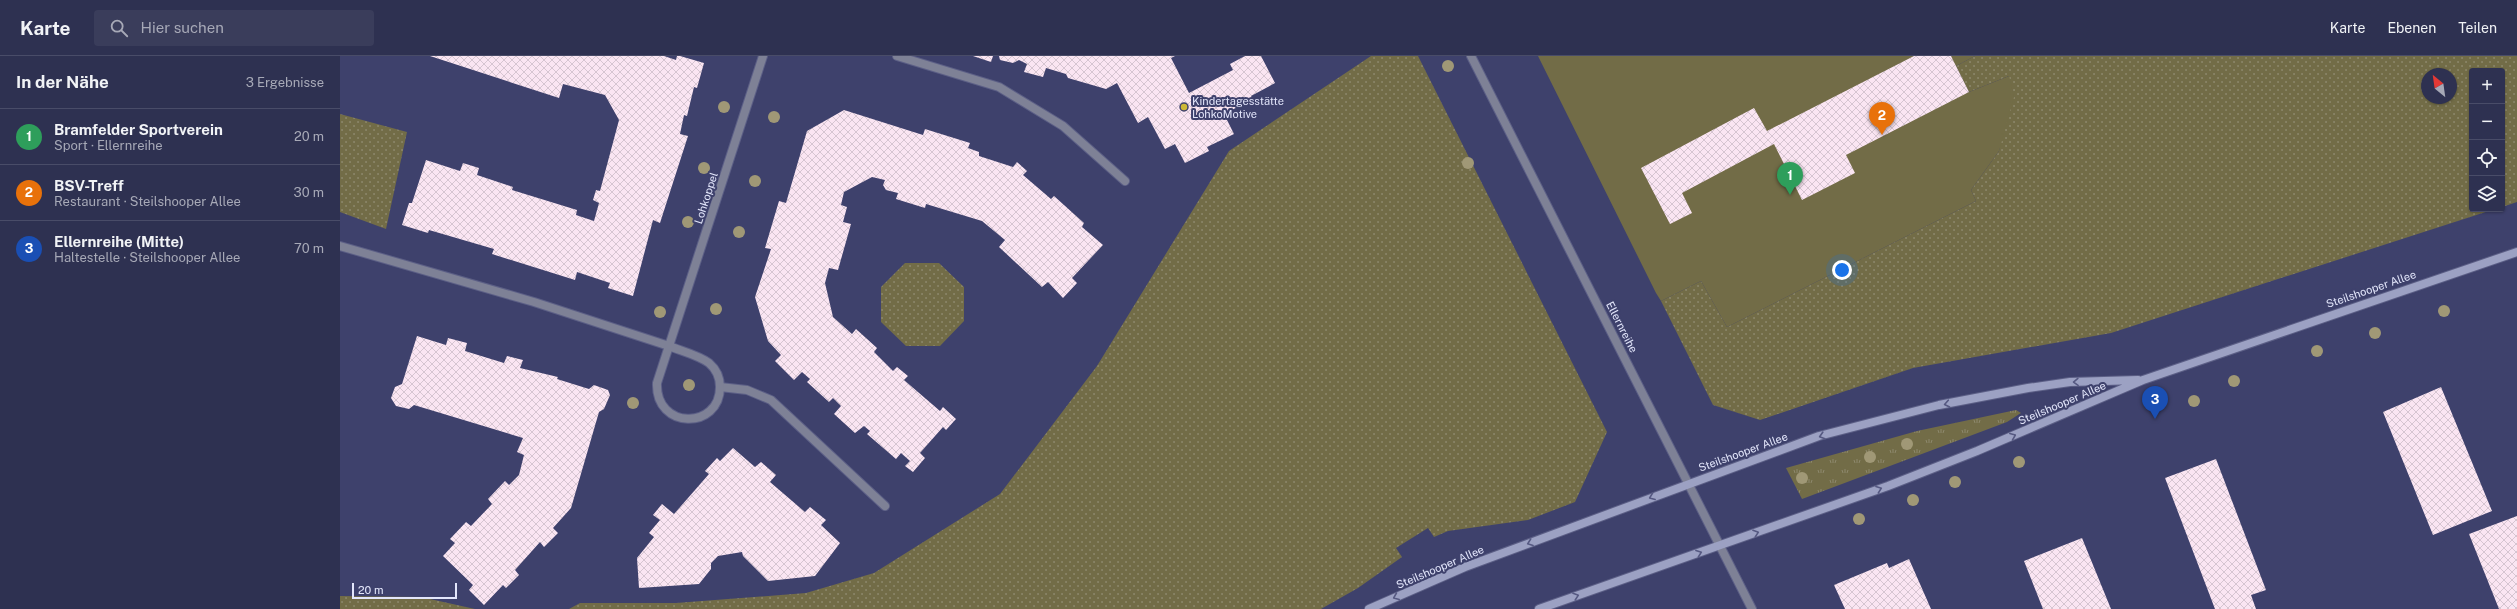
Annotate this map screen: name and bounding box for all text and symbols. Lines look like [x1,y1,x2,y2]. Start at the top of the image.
search box [94,10,374,46]
text: Karte [20,17,70,39]
icon: search [108,17,130,39]
text: Hier suchen [140,19,224,36]
text: Karte [2330,20,2365,36]
text: Ebenen [2387,20,2436,36]
text: Teilen [2458,20,2497,36]
north arrow [2421,68,2457,104]
map controls [2469,68,2505,212]
button: + [2469,68,2505,104]
text: In der Nähe [16,72,109,92]
text: 3 Ergebnisse [246,75,324,90]
place label: Kindertagesstätte LohkoMotive [1192,95,1284,120]
marker: Kindertagesstätte LohkoMotive [1179,102,1189,112]
pin: 2 [1869,102,1895,135]
button: − [2469,104,2505,140]
text: Bramfelder Sportverein [54,121,223,138]
text: 1 [26,129,32,144]
text: 20 m [294,129,324,144]
text: Sport · Ellernreihe [54,138,163,153]
button: locate [2469,140,2505,176]
pin: 1 [1777,162,1803,195]
street label: Lohkoppel [692,171,720,225]
button: layers [2469,176,2505,212]
text: BSV-Treff [54,177,124,194]
text: 2 [25,185,33,200]
text: 30 m [294,185,324,200]
text: Restaurant · Steilshooper Allee [54,194,241,209]
text: Ellernreihe (Mitte) [54,233,184,250]
text: 3 [25,241,33,256]
text: 70 m [294,241,324,256]
text: Haltestelle · Steilshooper Allee [54,250,240,265]
your location [1832,260,1852,280]
street label: Steilshooper Allee [2325,268,2417,310]
street label: Ellernreihe [1604,300,1640,354]
one-way arrow [2073,378,2079,386]
street label: Steilshooper Allee [2016,379,2108,427]
pin: 3 [2142,386,2168,419]
one-way arrow [1944,399,1951,407]
street label: Steilshooper Allee [1697,430,1789,474]
one-way arrow [1818,431,1825,440]
one-way arrow [2009,433,2017,441]
one-way arrow [1875,485,1882,494]
one-way arrow [1648,493,1655,501]
one-way arrow [1753,529,1760,537]
one-way arrow [1527,539,1534,547]
street label: Steilshooper Allee [1394,543,1486,591]
one-way arrow [1695,549,1702,558]
scale bar [352,581,457,600]
text: 20 m [358,584,383,596]
one-way arrow [1393,592,1401,600]
one-way arrow [1573,592,1580,601]

